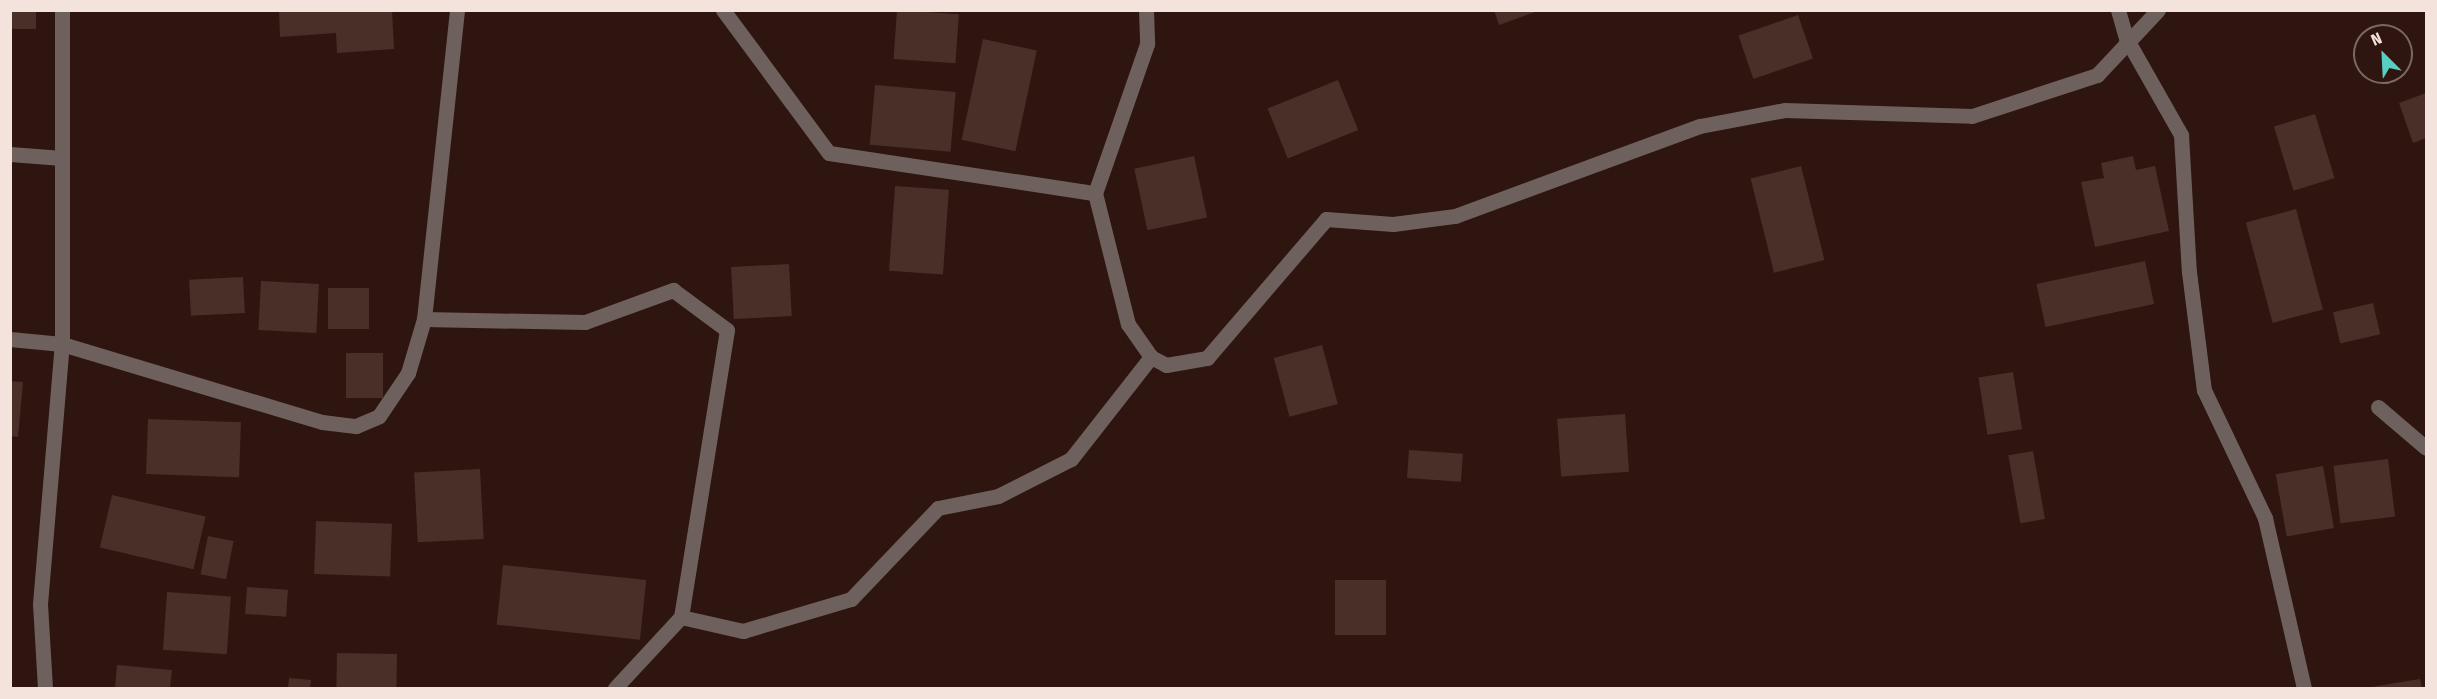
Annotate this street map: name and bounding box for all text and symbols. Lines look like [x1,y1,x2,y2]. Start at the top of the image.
north arrow [2353,24,2413,84]
text: N [2368,28,2385,50]

